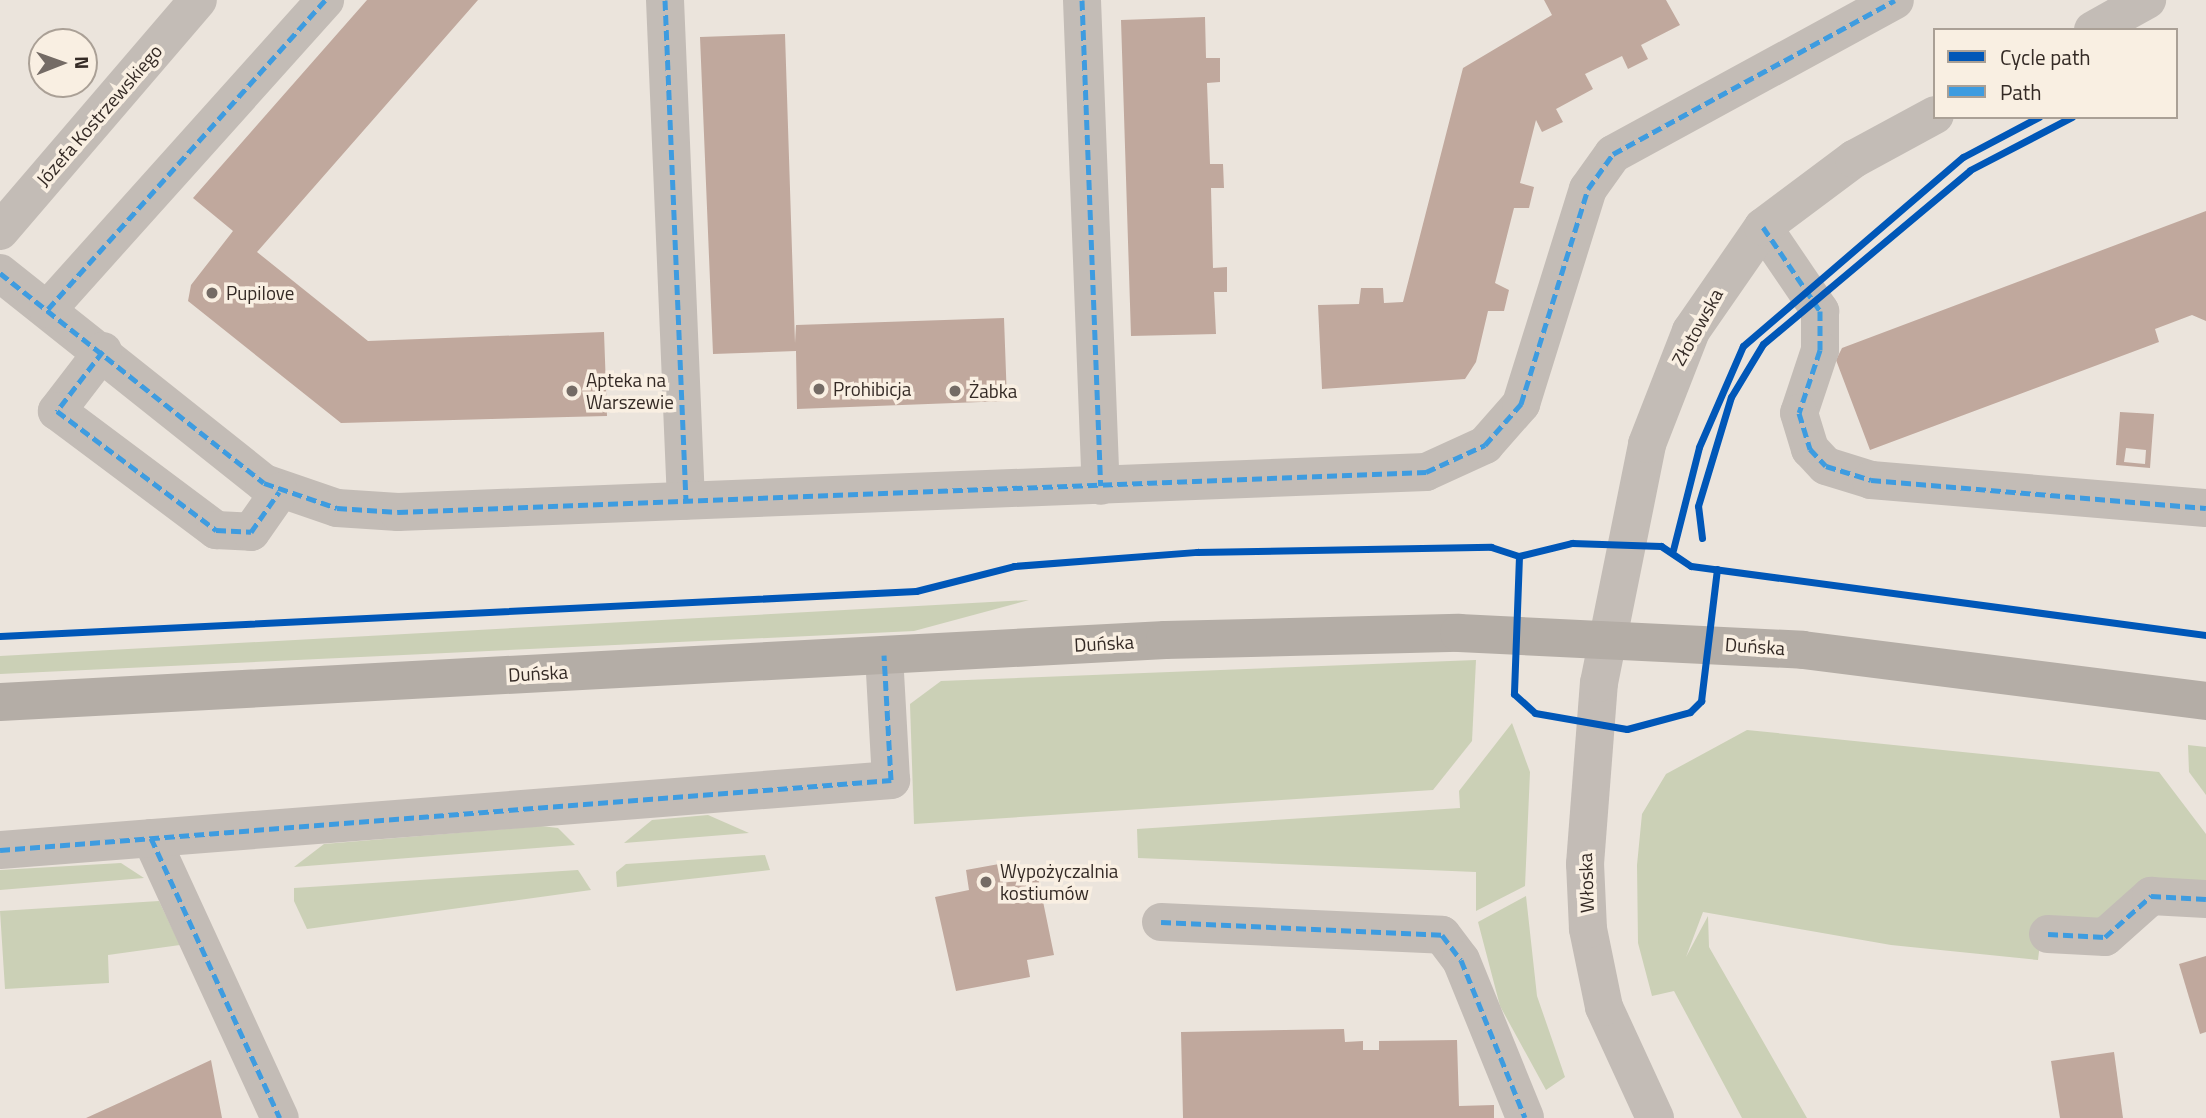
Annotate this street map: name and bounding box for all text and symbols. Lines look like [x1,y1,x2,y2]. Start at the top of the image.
north arrow [28,28,98,98]
legend [1933,28,2178,119]
street label: Józefa Kostrzewskiego [31,40,167,190]
text: Cycle path [2000,41,2091,73]
text: N [68,56,97,69]
text: Path [2000,76,2042,108]
place label: Pupilove [226,282,294,304]
marker: Pupilove [204,285,220,301]
street label: Złotowska [1667,285,1727,369]
place label: Apteka na Warszewie [586,369,674,413]
place label: Prohibicja [833,378,911,400]
place label: Żabka [969,380,1017,402]
marker: Prohibicja [811,381,827,397]
marker: Apteka na Warszewie [564,383,580,399]
marker: Żabka [947,383,963,399]
street label: Duńska [1073,630,1135,656]
street label: Duńska [1724,633,1786,659]
street label: Duńska [507,660,569,686]
street label: Włoska [1574,853,1598,913]
place label: Wypożyczalnia kostiumów [1000,860,1118,904]
marker: Wypożyczalnia kostiumów [978,874,994,890]

